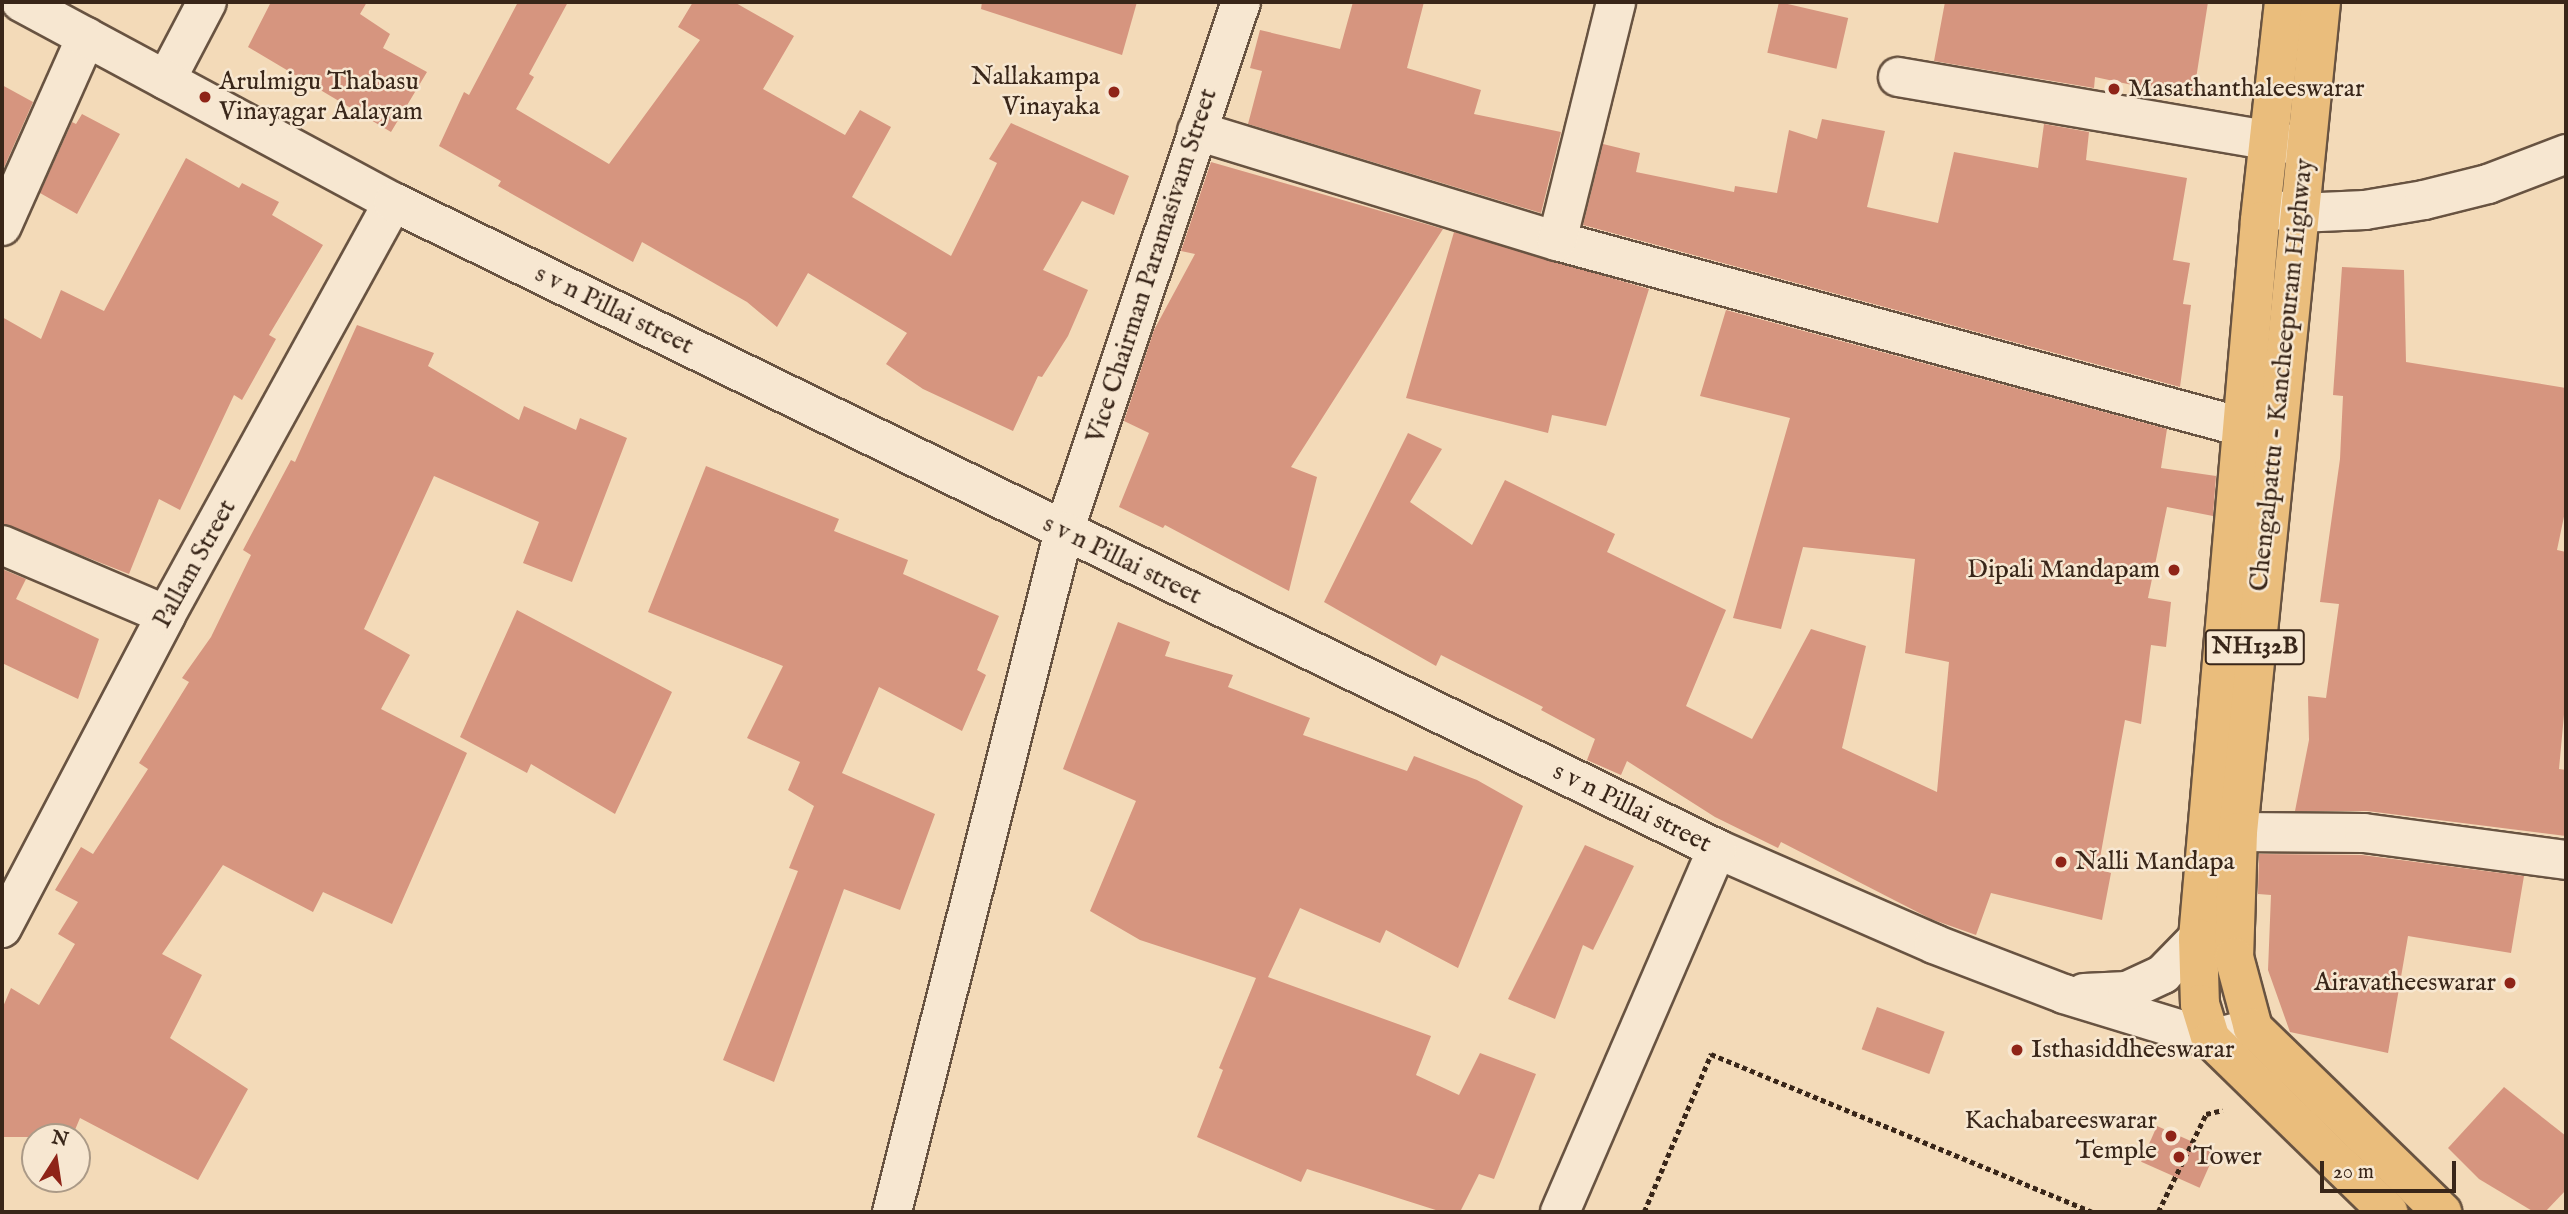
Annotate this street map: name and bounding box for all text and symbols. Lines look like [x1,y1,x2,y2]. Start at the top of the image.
place label: Nallakampa Vinayaka [971,61,1100,122]
place label: Arulmigu Thabasu Vinayagar Aalayam [219,66,423,128]
place label: Masathanthaleeswarar [2128,73,2364,105]
marker: Masathanthaleeswarar [2106,81,2122,97]
marker: Nallakampa Vinayaka [1106,84,1122,100]
street label: Vice Chairman Paramasivam Street [1080,85,1224,447]
marker: Arulmigu Thabasu Vinayagar Aalayam [197,89,213,105]
street label: Chengalpattu - Kancheepuram Highway [2244,157,2320,593]
street label: s v n Pillai street [530,258,698,362]
street label: Pallam Street [147,494,243,634]
street label: s v n Pillai street [1038,508,1206,612]
place label: Dipali Mandapam [1967,554,2160,586]
marker: Dipali Mandapam [2166,562,2182,578]
road number: NH132B [2204,626,2306,668]
street label: s v n Pillai street [1548,756,1716,860]
place label: Nalli Mandapa [2075,846,2235,878]
marker: Nalli Mandapa [2053,854,2069,870]
place label: Airavatheeswarar [2314,967,2496,999]
marker: Airavatheeswarar [2502,975,2518,991]
place label: Isthasiddheeswarar [2031,1034,2234,1066]
marker: Isthasiddheeswarar [2009,1042,2025,1058]
place label: Kachabareeswarar Temple [1964,1105,2157,1166]
north arrow [21,1123,91,1193]
text: N [49,1126,70,1153]
marker: Kachabareeswarar Temple [2163,1128,2179,1144]
place label: Tower [2193,1141,2262,1173]
scale bar [2323,1148,2460,1192]
marker: Tower [2171,1149,2187,1165]
text: 20 m [2333,1159,2374,1186]

